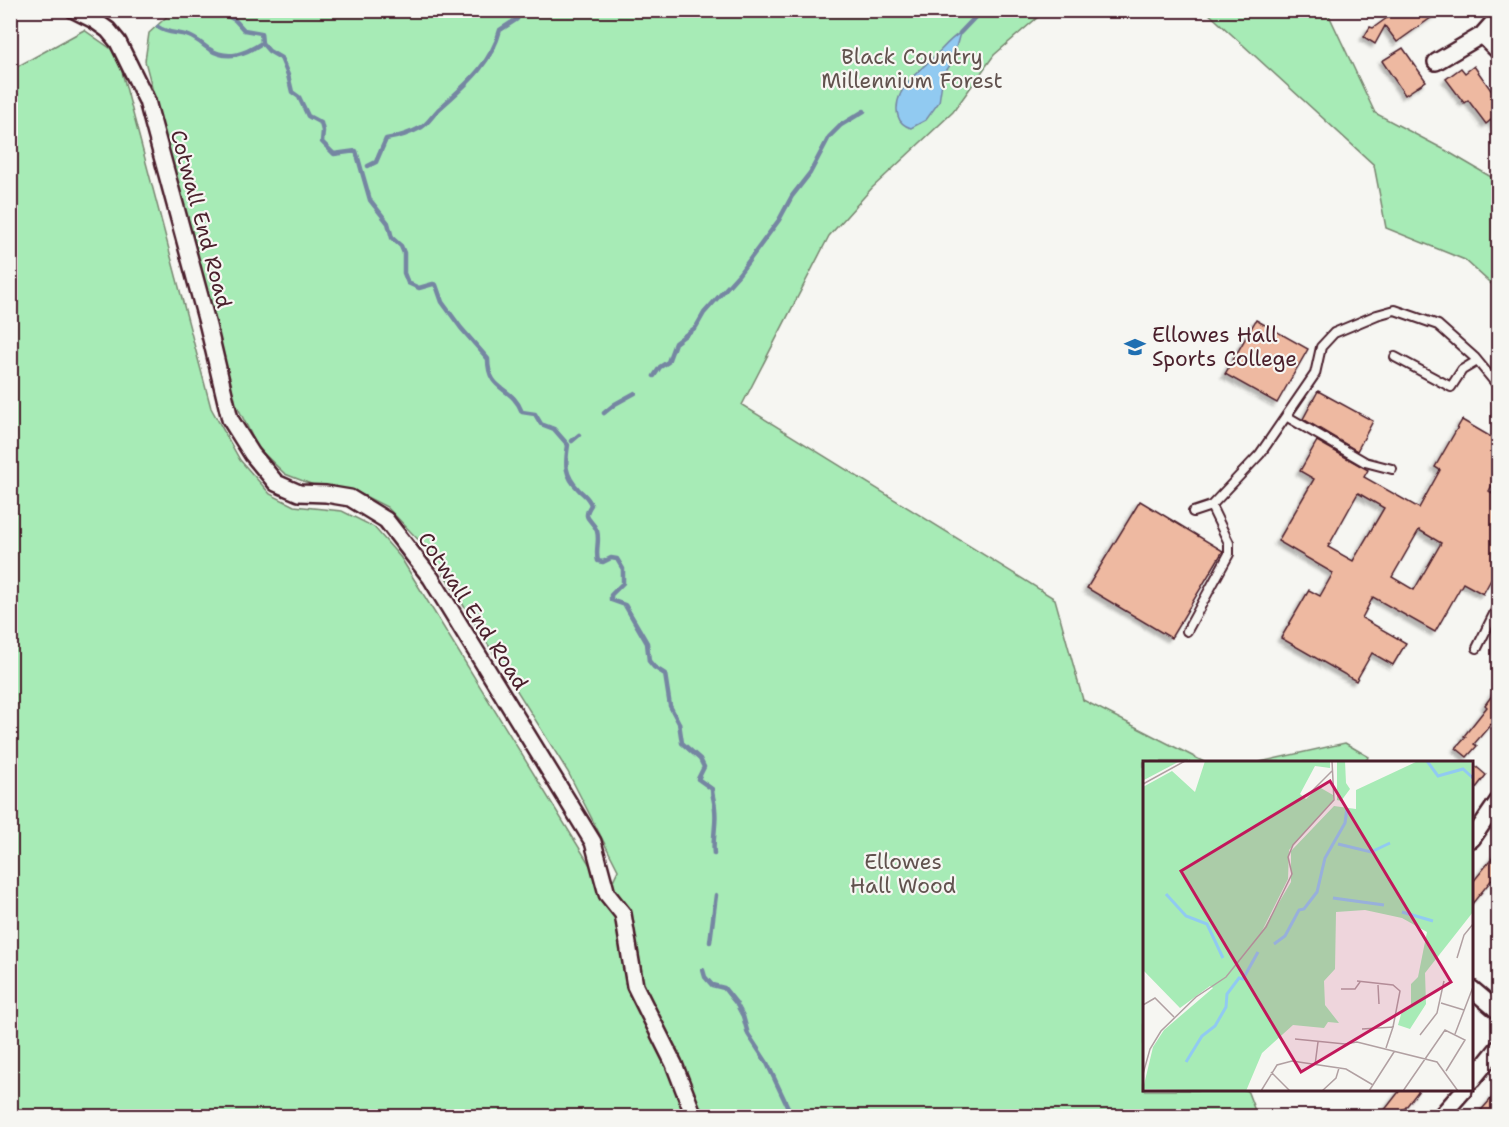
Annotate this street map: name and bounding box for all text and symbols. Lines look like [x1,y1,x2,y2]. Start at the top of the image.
park label: Black Country Millennium Forest [821,43,1003,95]
street label: Cotwall End Road [164,127,238,311]
place label: Ellowes Hall Sports College [1152,321,1297,373]
school or university icon: Ellowes Hall Sports College [1123,335,1147,359]
street label: Cotwall End Road [411,526,535,696]
inset map [1143,761,1473,1091]
park label: Ellowes Hall Wood [850,848,956,900]

